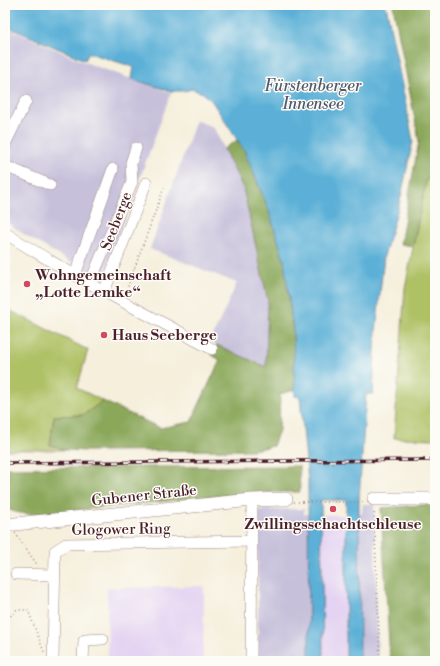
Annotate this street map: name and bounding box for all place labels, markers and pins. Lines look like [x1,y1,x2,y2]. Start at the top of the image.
place label: Wohngemeinschaft „Lotte Lemke“ [34,266,172,302]
marker: Wohngemeinschaft „Lotte Lemke“ [22,279,32,289]
place label: Haus Seeberge [112,326,217,345]
marker: Haus Seeberge [99,330,109,340]
marker: Zwillingsschachtschleuse [328,504,338,514]
place label: Zwillingsschachtschleuse [244,515,422,534]

